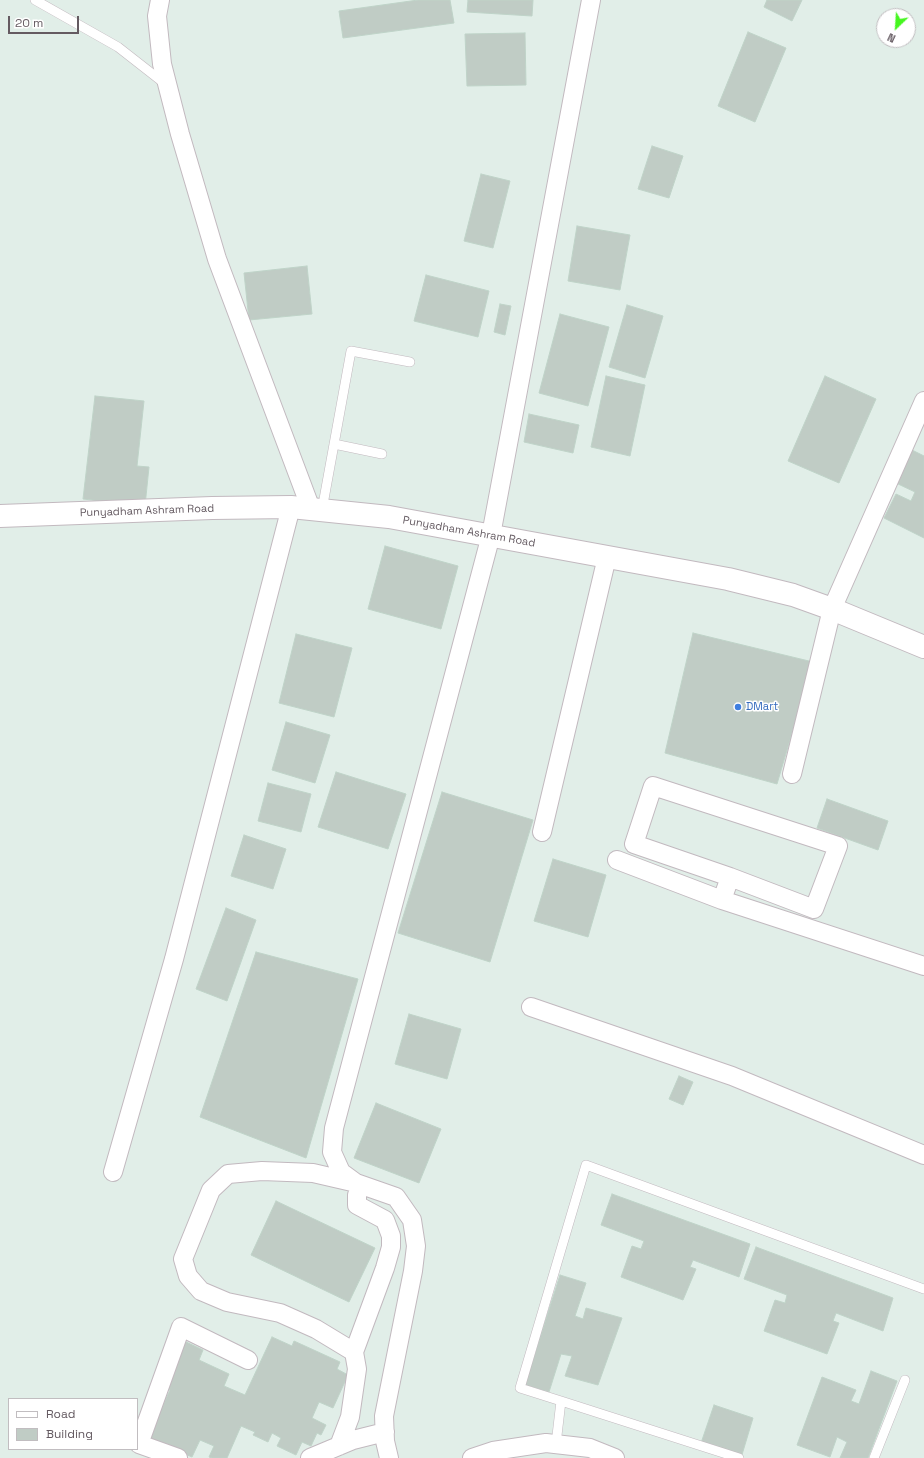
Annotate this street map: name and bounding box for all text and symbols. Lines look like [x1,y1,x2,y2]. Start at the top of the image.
scale bar [10,8,81,34]
north arrow [876,8,916,48]
text: 20 m [15,15,43,31]
text: N [885,30,898,46]
street label: Punyadham Ashram Road [80,502,214,520]
street label: Punyadham Ashram Road [402,514,536,550]
place label: DMart [746,700,778,714]
marker: DMart [733,702,743,712]
legend [8,1398,138,1450]
text: Road [46,1406,75,1422]
text: Building [46,1426,93,1442]

